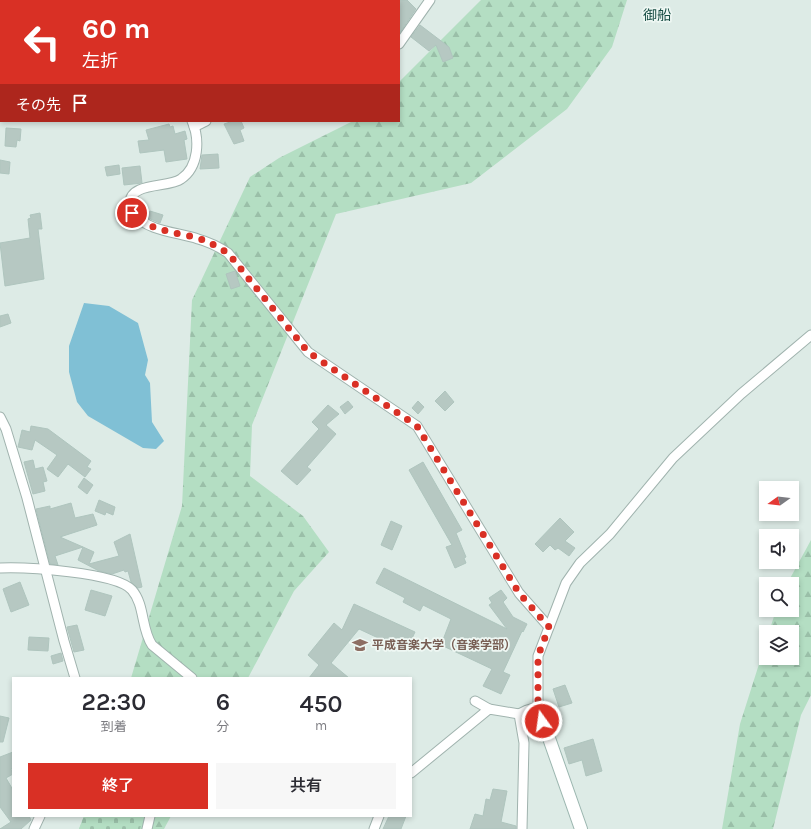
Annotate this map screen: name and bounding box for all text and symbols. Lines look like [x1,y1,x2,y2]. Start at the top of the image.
district label: 御船 [643,7,671,24]
text: 60 m [82,12,150,45]
icon: left [16,16,68,68]
text: 左折 [82,50,118,72]
icon: arrive [69,92,91,114]
text: その先 [16,96,61,114]
pin [115,196,149,230]
icon: arrive [121,202,143,224]
north arrow [759,481,799,521]
map controls [759,481,799,665]
button: sound [759,529,799,569]
button: search [759,577,799,617]
button: layers [759,625,799,665]
school or university icon: 平成音楽大学（音楽学部） [351,636,369,654]
place label: 平成音楽大学（音楽学部） [372,638,516,652]
text: 22:30 [82,688,146,716]
text: 6 [216,688,230,716]
text: 450 [300,690,342,718]
position arrow [521,700,563,742]
text: m [315,718,327,733]
text: 到着 [101,719,127,734]
text: 分 [216,719,229,734]
button: 終了 [28,763,208,809]
button: 共有 [216,763,396,809]

